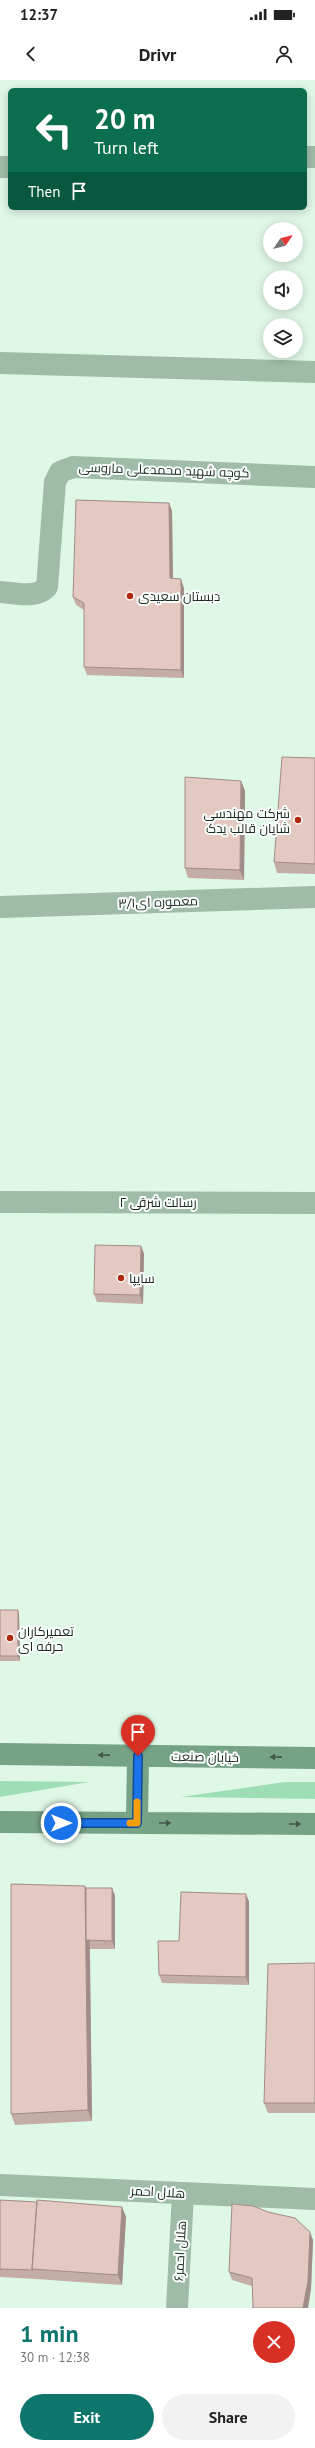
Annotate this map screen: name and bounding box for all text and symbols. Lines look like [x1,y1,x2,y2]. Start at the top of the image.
text: 12:37 [20,5,58,24]
icon: back [20,43,42,65]
text: Drivr [139,43,176,66]
icon: person [273,43,295,65]
text: 20 m [94,100,155,137]
icon: left [28,104,80,156]
text: Turn left [94,136,159,159]
icon: arrive [68,180,90,202]
text: Then [28,182,60,201]
north arrow [263,222,303,262]
map controls [263,222,303,358]
button: sound [263,270,303,310]
button: layers [263,318,303,358]
street label: کوچه شهید محمدعلی ماروسی [78,459,250,482]
place label: دبستان سعیدی [138,588,220,605]
marker: دبستان سعیدی [125,591,135,601]
place label: شرکت مهندسی شایان قالب یدک [203,805,290,837]
marker: شرکت مهندسی شایان قالب یدک [293,815,303,825]
street label: معموره ای۳/۱ [118,892,198,912]
street label: رسالت شرقی ۲ [119,1194,197,1211]
place label: سایپا [129,1270,155,1287]
marker: سایپا [116,1273,126,1283]
place label: تعمیرکاران حرفه ای [18,1623,74,1655]
marker: تعمیرکاران حرفه ای [5,1633,15,1643]
pin [121,1715,155,1756]
icon: arrive [127,1721,149,1743]
street label: خیابان صنعت [171,1748,239,1766]
one-way arrow [98,1752,110,1759]
one-way arrow [270,1754,282,1761]
position arrow [40,1802,82,1844]
one-way arrow [159,1820,172,1826]
one-way arrow [289,1821,302,1827]
street label: هلال احمر [129,2182,186,2202]
street label: هلال احمر۶ [170,2220,190,2282]
text: 1 min [20,2318,79,2349]
button: close [253,2321,295,2363]
text: 30 m · 12:38 [20,2349,90,2366]
button: Exit [20,2394,154,2440]
button: Share [162,2394,295,2440]

